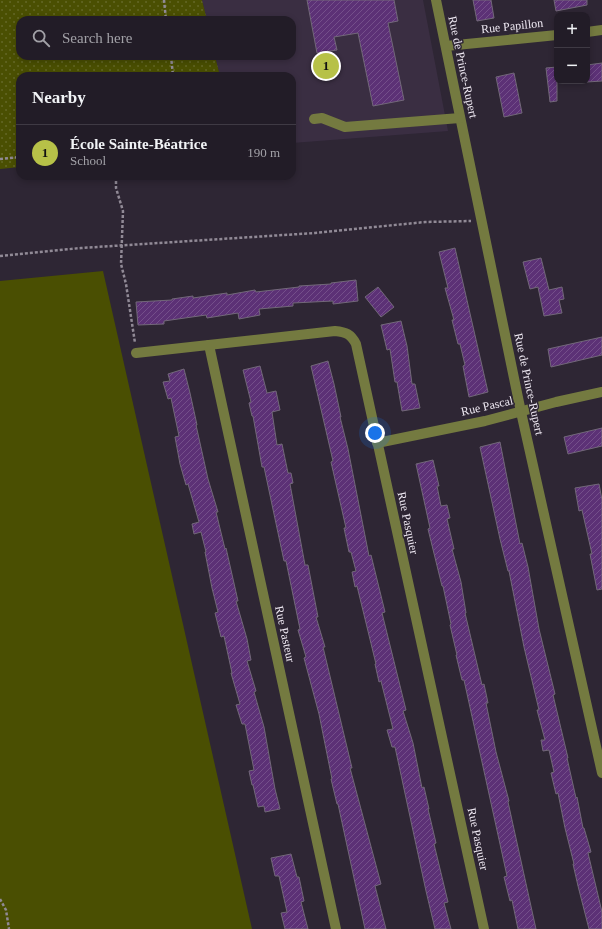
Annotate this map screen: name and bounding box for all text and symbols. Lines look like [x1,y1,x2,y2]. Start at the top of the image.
map controls [554,12,590,84]
button: + [554,12,590,48]
street label: Rue de Prince-Rupert [445,15,481,120]
search box [16,16,296,60]
street label: Rue Papillon [480,16,544,36]
icon: search [30,27,52,49]
text: Search here [62,30,132,46]
button: − [554,48,590,84]
pin: 1 [313,51,339,81]
text: Nearby [32,88,86,107]
text: École Sainte-Béatrice [70,136,207,152]
text: 1 [42,145,48,160]
text: 190 m [247,145,280,160]
text: School [70,153,106,168]
street label: Rue de Prince-Rupert [511,332,547,437]
street label: Rue Pascal [460,393,515,419]
your location [365,423,385,443]
street label: Rue Pasquier [395,490,421,556]
street label: Rue Pasteur [272,604,298,664]
street label: Rue Pasquier [465,806,491,872]

